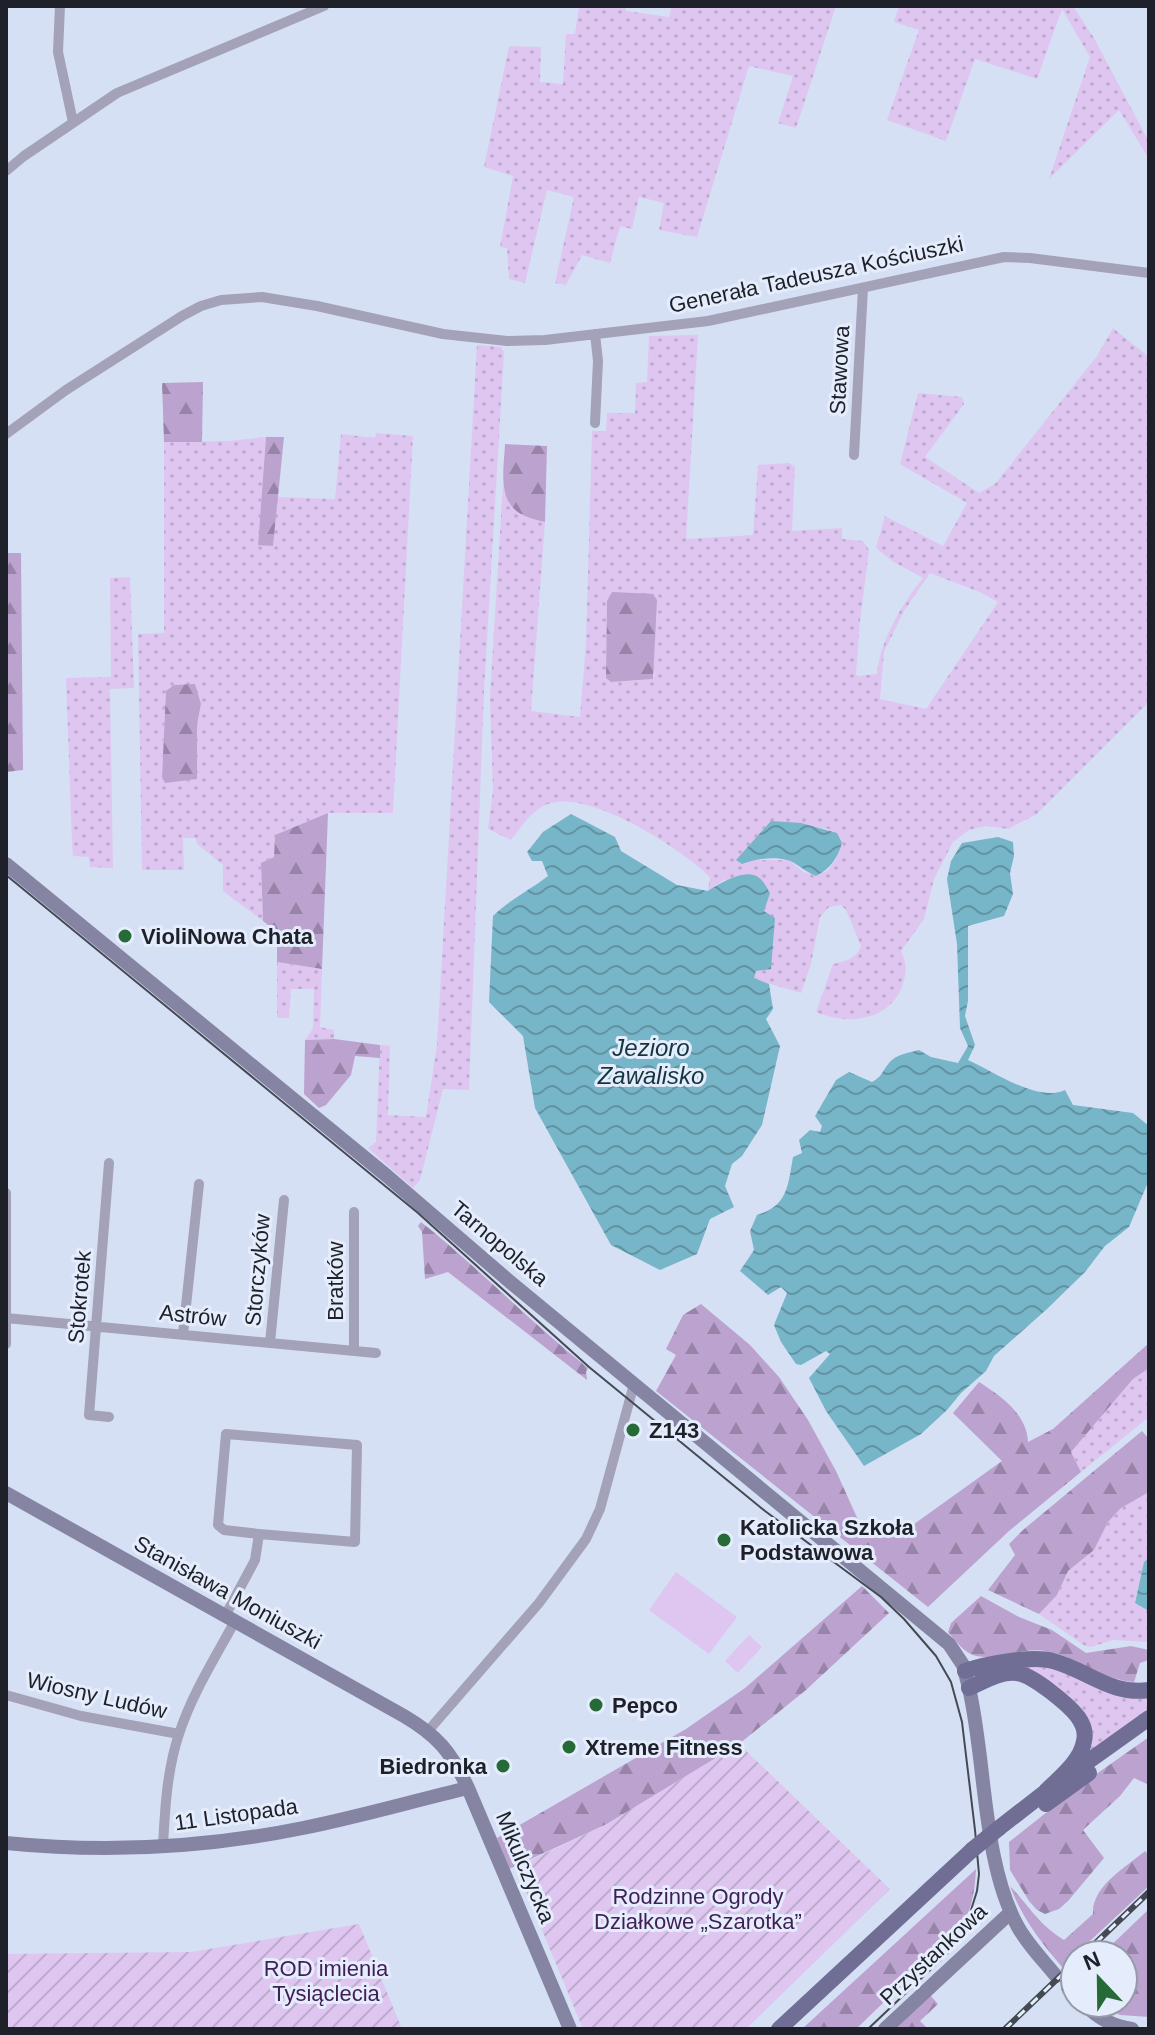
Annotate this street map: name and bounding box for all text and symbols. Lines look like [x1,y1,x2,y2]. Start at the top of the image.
street label: Generała Tadeusza Kościuszki [667,231,966,318]
street label: Stawowa [825,324,854,415]
place label: VioliNowa Chata [141,924,314,949]
marker: VioliNowa Chata [116,927,134,945]
water label: Jezioro Zawalisko [597,1034,704,1089]
street label: Tarnopolska [446,1196,554,1292]
street label: Storczyków [240,1213,275,1327]
street label: Bratków [323,1241,348,1321]
street label: Stokrotek [63,1249,96,1344]
street label: Astrów [158,1300,228,1331]
place label: Z143 [649,1418,699,1443]
marker: Z143 [624,1421,642,1439]
place label: Katolicka Szkoła Podstawowa [740,1515,914,1565]
street label: Stanisława Moniuszki [130,1531,326,1654]
marker: Katolicka Szkoła Podstawowa [715,1531,733,1549]
street label: Wiosny Ludów [24,1667,170,1724]
place label: Pepco [612,1693,678,1718]
marker: Pepco [587,1696,605,1714]
place label: Xtreme Fitness [585,1735,743,1760]
marker: Xtreme Fitness [560,1738,578,1756]
place label: Biedronka [379,1754,488,1779]
marker: Biedronka [494,1757,512,1775]
street label: 11 Listopada [173,1793,300,1836]
street label: Mikulczycka [491,1808,561,1927]
park label: Rodzinne Ogrody Działkowe „Szarotka” [594,1884,802,1934]
street label: Przystankowa [875,1898,992,2010]
north arrow [1059,1939,1139,2019]
text: N [1080,1946,1104,1975]
park label: ROD imienia Tysiąclecia [264,1956,389,2006]

